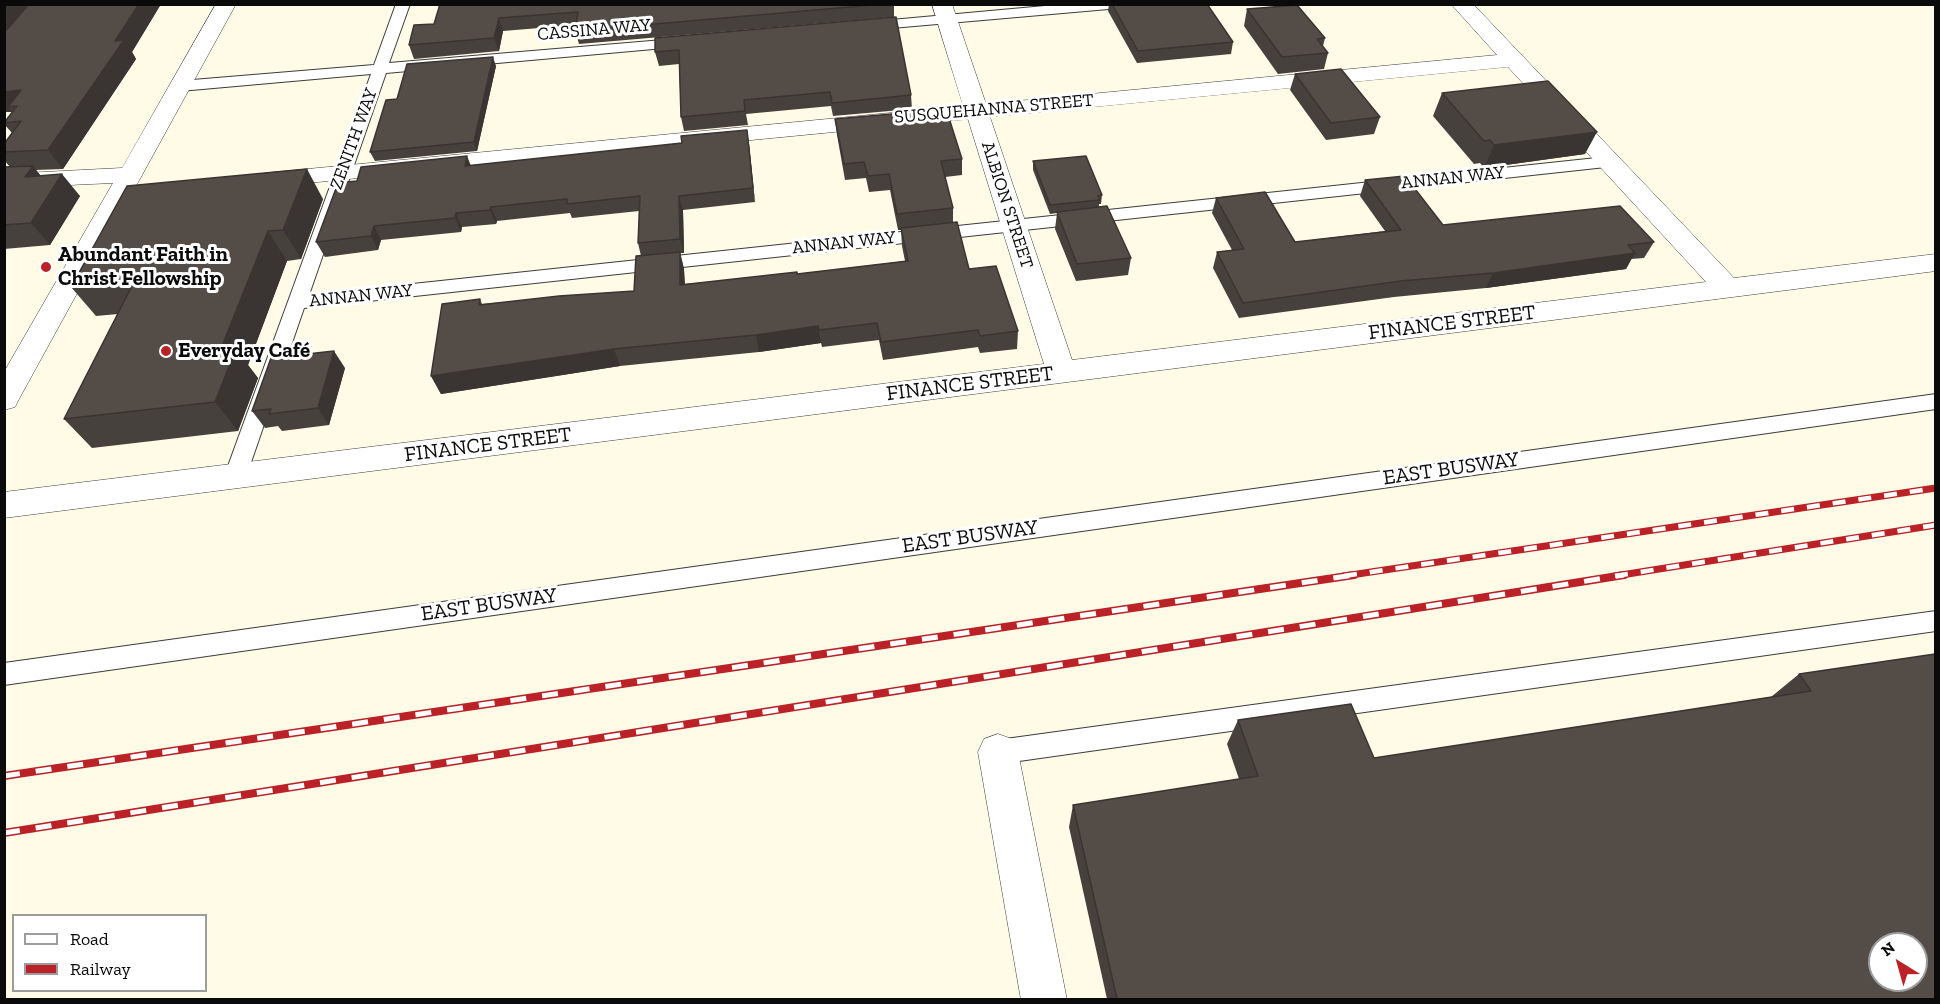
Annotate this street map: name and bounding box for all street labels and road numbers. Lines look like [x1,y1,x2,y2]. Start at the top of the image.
street label: CASSINA WAY [536,14,652,46]
street label: ZENITH WAY [326,86,382,192]
street label: SUSQUEHANNA STREET [893,90,1095,128]
street label: ALBION STREET [976,139,1038,271]
street label: ANNAN WAY [1400,162,1506,194]
street label: ANNAN WAY [791,227,897,259]
street label: ANNAN WAY [308,280,414,312]
street label: FINANCE STREET [1367,300,1537,346]
street label: FINANCE STREET [885,361,1055,407]
street label: FINANCE STREET [403,422,573,468]
street label: EAST BUSWAY [1381,447,1521,491]
street label: EAST BUSWAY [900,515,1040,559]
street label: EAST BUSWAY [419,583,559,627]

